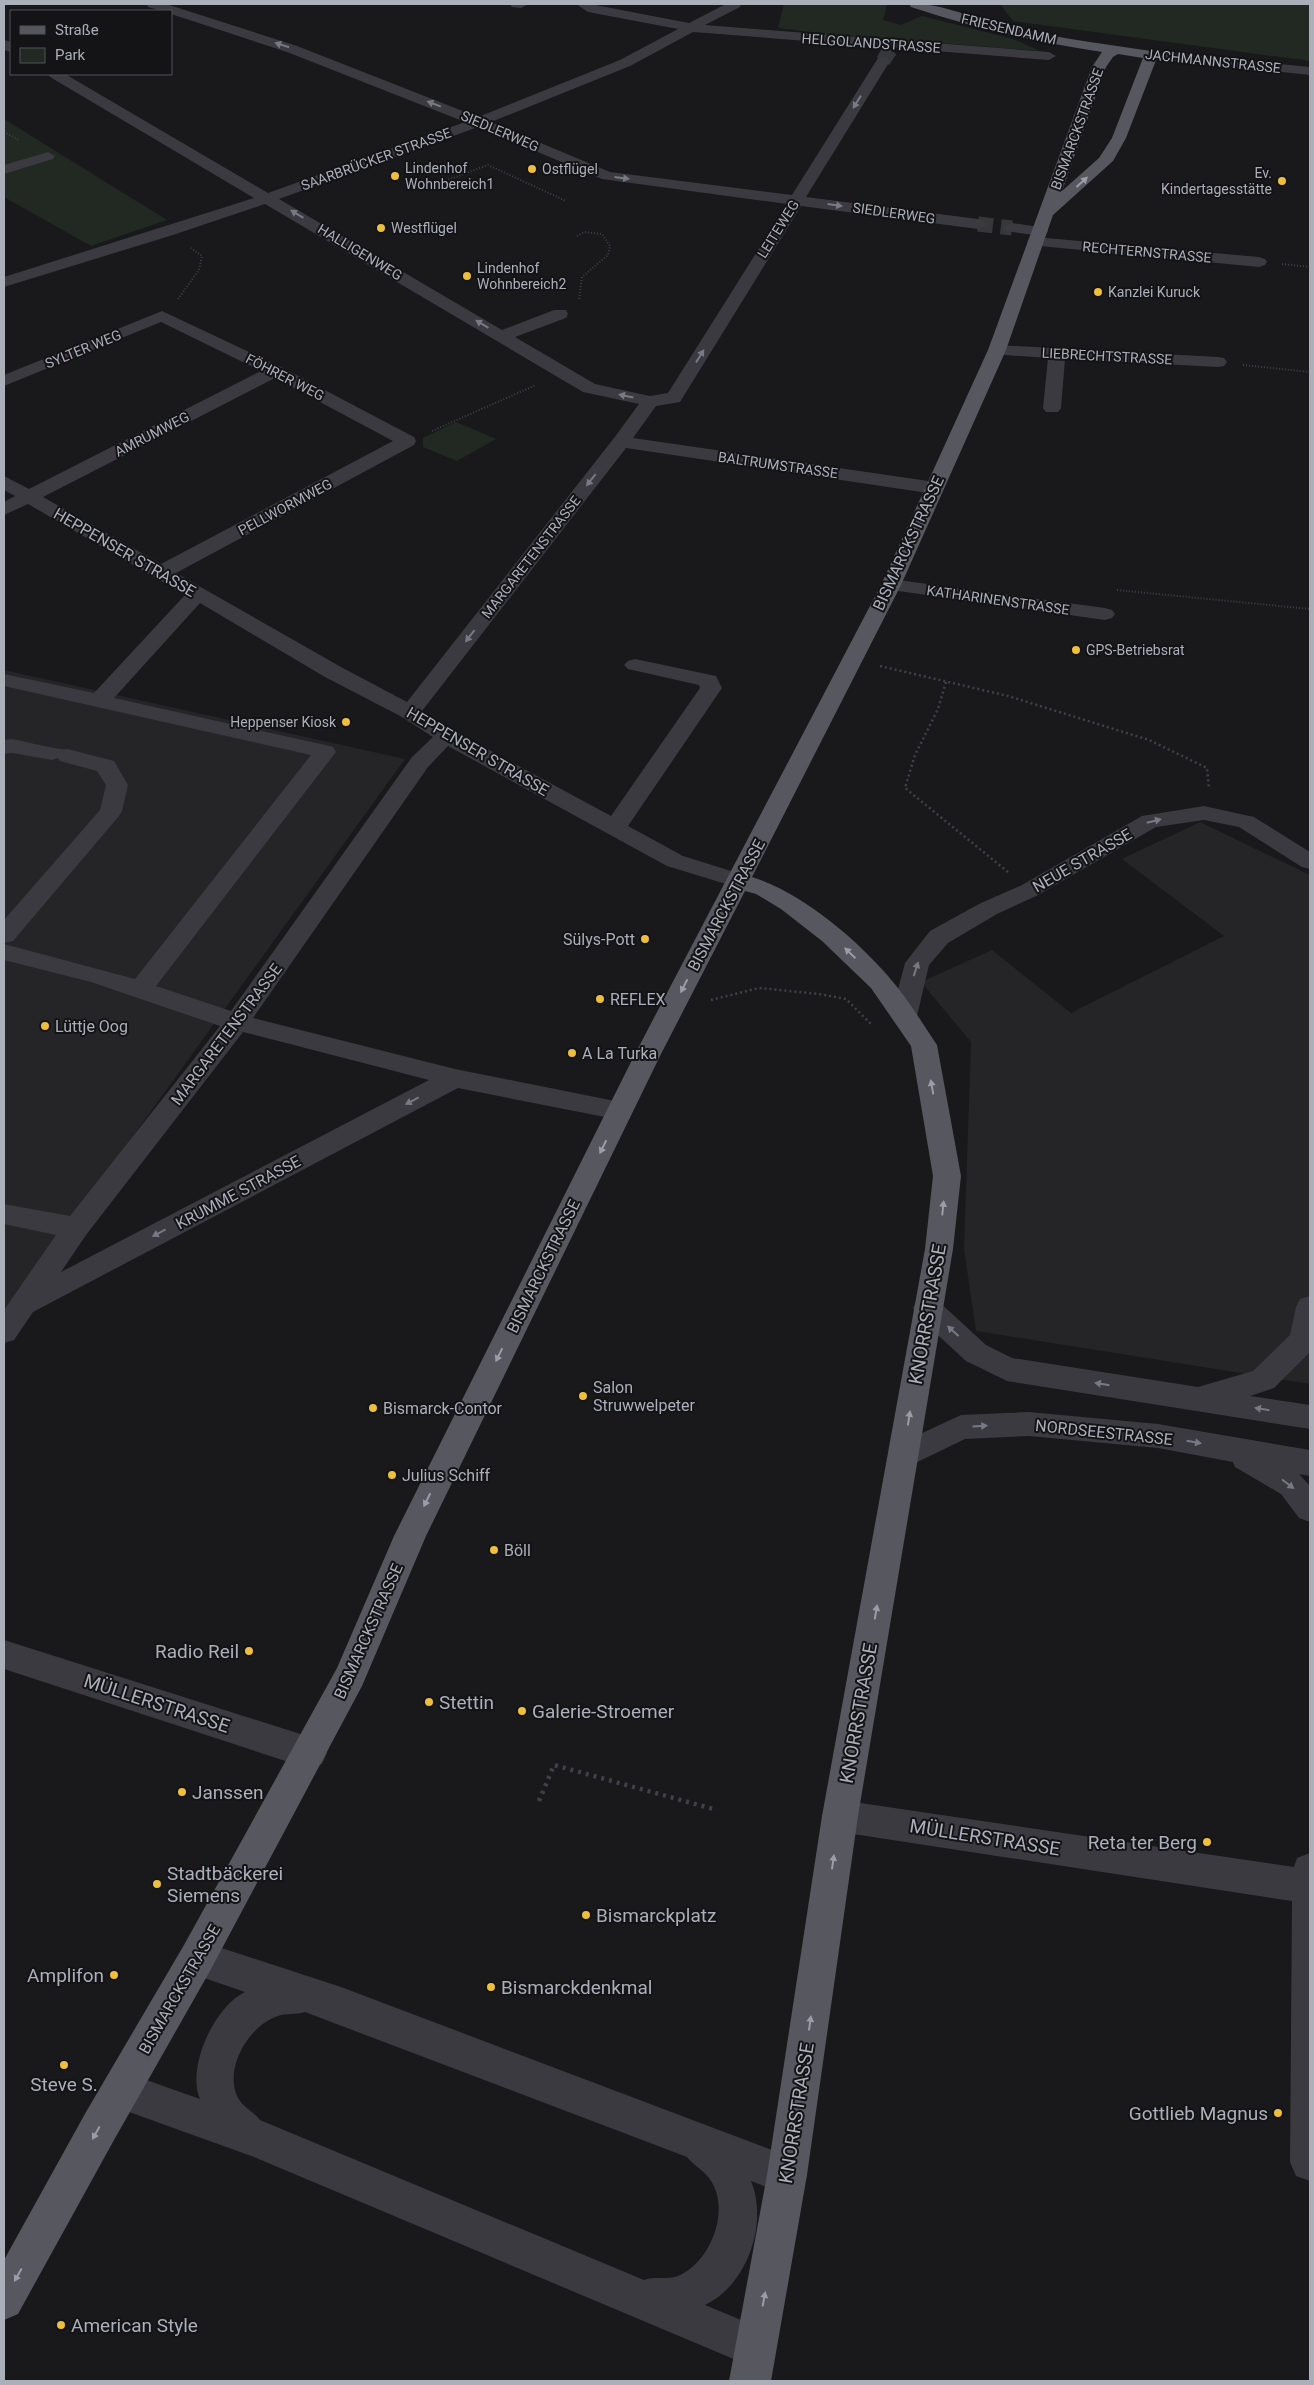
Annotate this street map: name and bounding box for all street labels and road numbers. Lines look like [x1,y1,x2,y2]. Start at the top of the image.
street label: FRIESENDAMM [960,10,1058,48]
street label: HELGOLANDSTRASSE [801,30,941,56]
street label: JACHMANNSTRASSE [1144,46,1282,76]
street label: BISMARCKSTRASSE [1048,66,1106,192]
street label: SIEDLERWEG [459,107,541,155]
street label: SAARBRÜCKER STRASSE [299,124,453,194]
street label: LEITEWEG [754,197,802,261]
street label: SIEDLERWEG [852,199,936,227]
street label: HALLIGENWEG [315,221,405,283]
street label: RECHTERNSTRASSE [1082,238,1212,266]
street label: SYLTER WEG [43,326,123,372]
street label: LIEBRECHTSTRASSE [1041,345,1173,367]
street label: FÖHRER WEG [243,350,327,404]
street label: AMRUMWEG [112,408,192,460]
street label: BALTRUMSTRASSE [717,449,839,481]
street label: BISMARCKSTRASSE [869,473,948,613]
street label: PELLWORMWEG [235,476,335,538]
street label: MARGARETENSTRASSE [478,493,584,621]
street label: HEPPENSER STRASSE [50,504,199,601]
street label: KATHARINENSTRASSE [926,582,1070,618]
street label: HEPPENSER STRASSE [403,703,552,800]
street label: NEUE STRASSE [1029,824,1135,897]
street label: BISMARCKSTRASSE [684,836,769,974]
street label: MARGARETENSTRASSE [167,960,286,1109]
street label: KRUMME STRASSE [173,1151,304,1233]
street label: BISMARCKSTRASSE [503,1196,584,1336]
street label: KNORRSTRASSE [904,1242,951,1386]
street label: NORDSEESTRASSE [1034,1416,1174,1449]
street label: BISMARCKSTRASSE [330,1561,407,1702]
street label: KNORRSTRASSE [835,1641,882,1785]
street label: MÜLLERSTRASSE [81,1669,233,1738]
street label: MÜLLERSTRASSE [908,1814,1062,1861]
street label: BISMARCKSTRASSE [135,1921,224,2057]
street label: KNORRSTRASSE [774,2041,819,2185]

